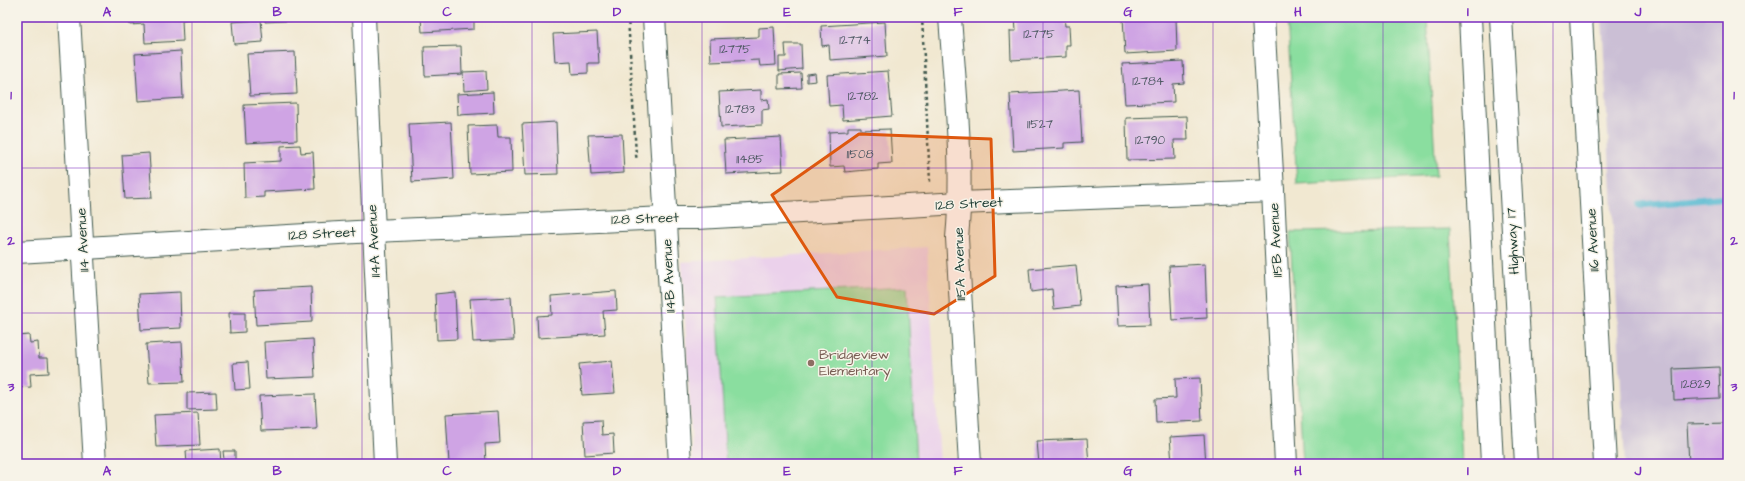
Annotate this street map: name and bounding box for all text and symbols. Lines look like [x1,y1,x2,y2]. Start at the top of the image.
text: A [103,3,112,21]
text: B [272,3,282,21]
text: C [442,3,452,21]
text: D [613,3,622,21]
text: E [783,3,791,21]
text: F [953,3,963,21]
text: G [1123,3,1133,21]
text: H [1294,3,1302,21]
text: I [1467,3,1469,21]
text: J [1634,3,1642,21]
house number: 12775 [1023,26,1055,43]
house number: 12774 [839,32,871,49]
house number: 12775 [719,41,751,58]
house number: 12784 [1132,73,1164,90]
text: 1 [10,86,12,104]
text: 1 [1733,86,1735,104]
house number: 12782 [848,88,878,105]
house number: 12783 [725,101,755,118]
house number: 11527 [1027,116,1054,133]
house number: 12790 [1135,132,1166,149]
house number: 11508 [847,146,874,163]
house number: 11485 [736,151,764,168]
street label: 128 Street [935,192,1004,216]
street label: 115B Avenue [1264,202,1288,278]
street label: 114A Avenue [362,204,386,278]
street label: 114 Avenue [71,207,95,273]
street label: Highway 17 [1501,207,1525,275]
street label: 116 Avenue [1581,207,1605,272]
street label: 128 Street [611,208,680,230]
street label: 128 Street [288,222,357,246]
street label: 115A Avenue [949,226,971,301]
text: 2 [6,232,15,250]
text: 2 [1729,232,1738,250]
street label: 114B Avenue [657,238,681,314]
place label: Bridgeview Elementary [819,345,891,381]
marker: Bridgeview Elementary [806,358,816,368]
house number: 12829 [1681,376,1711,393]
text: 3 [7,378,15,396]
text: 3 [1730,378,1738,396]
text: A [103,462,112,480]
text: B [272,462,282,480]
text: C [442,462,452,480]
text: D [613,462,622,480]
text: E [783,462,791,480]
text: F [953,462,963,480]
text: G [1123,462,1133,480]
text: H [1294,462,1302,480]
text: I [1467,462,1469,480]
text: J [1634,462,1642,480]

